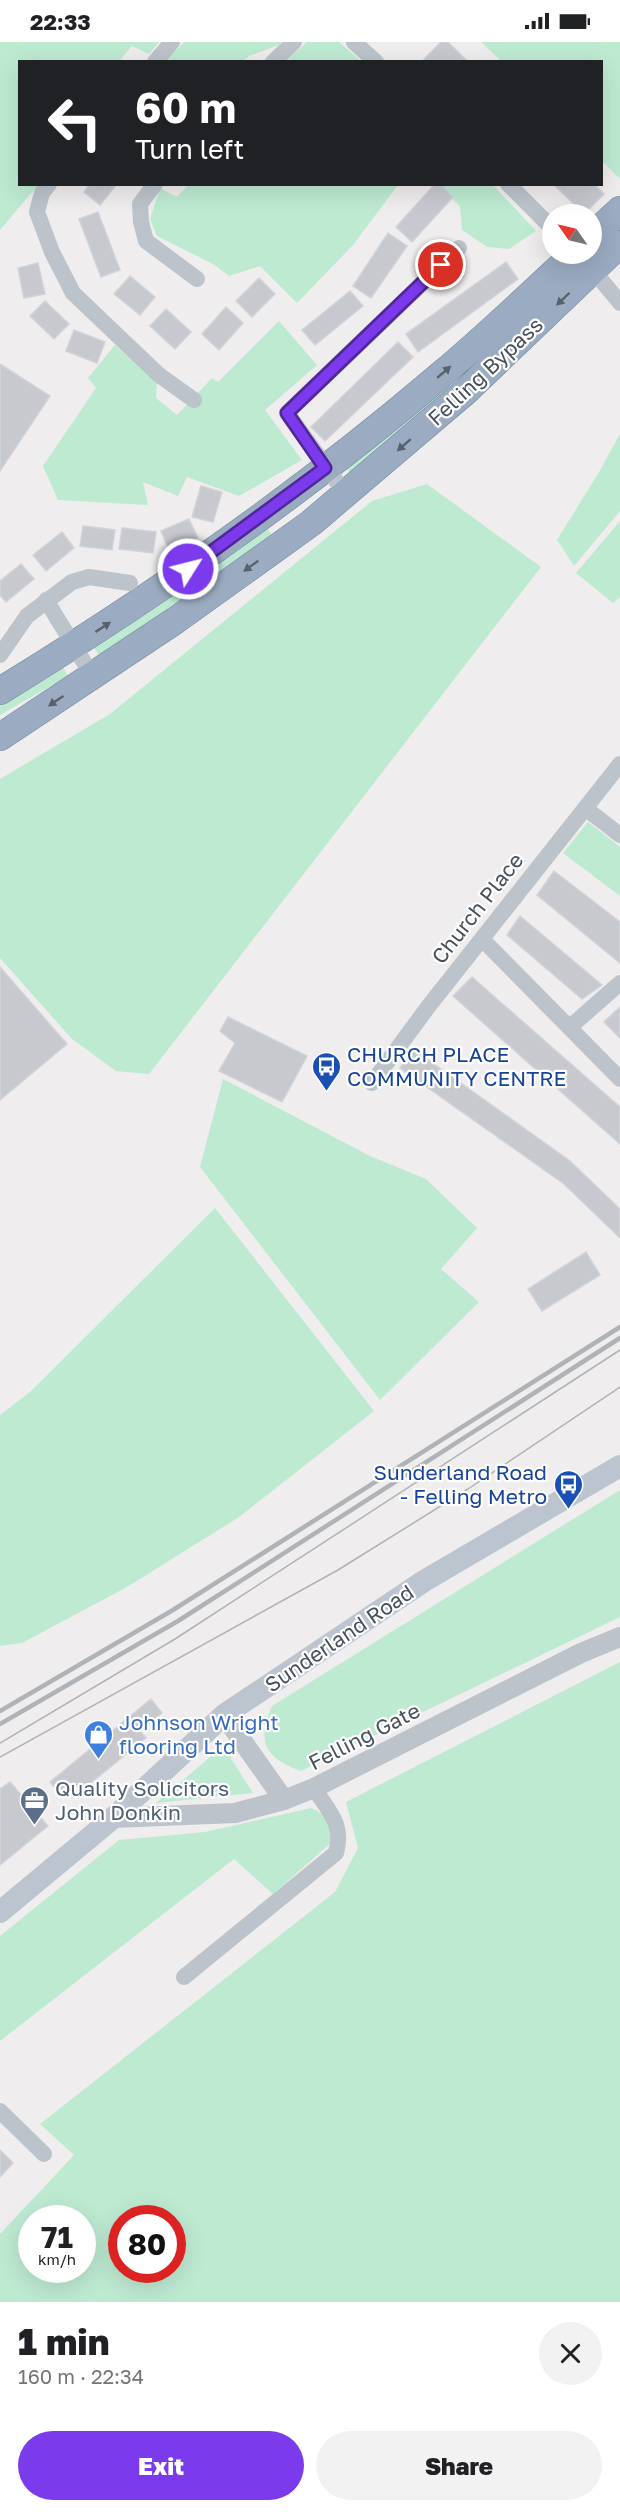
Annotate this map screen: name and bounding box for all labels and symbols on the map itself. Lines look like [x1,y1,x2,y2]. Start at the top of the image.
north arrow [542,204,602,264]
pin [415,239,466,290]
one-way arrow [555,292,570,306]
street label: Felling Bypass [422,311,548,431]
one-way arrow [436,366,451,379]
one-way arrow [397,438,412,451]
position arrow [156,537,220,601]
one-way arrow [244,560,260,572]
one-way arrow [95,621,111,632]
one-way arrow [48,696,65,707]
street label: Church Place [426,847,528,969]
place label: CHURCH PLACE COMMUNITY CENTRE [347,1041,566,1091]
bus stop icon: CHURCH PLACE COMMUNITY CENTRE [310,1050,342,1092]
place label: Sunderland Road - Felling Metro [374,1459,547,1509]
bus stop icon: Sunderland Road - Felling Metro [552,1468,584,1510]
street label: Sunderland Road [260,1579,418,1697]
street label: Felling Gate [304,1697,424,1775]
place label: Johnson Wright flooring Ltd [119,1709,279,1759]
shop icon: Johnson Wright flooring Ltd [82,1718,114,1760]
place label: Quality Solicitors John Donkin [55,1775,229,1825]
office icon: Quality Solicitors John Donkin [18,1784,50,1826]
speed limit sign: 80 [108,2205,186,2283]

